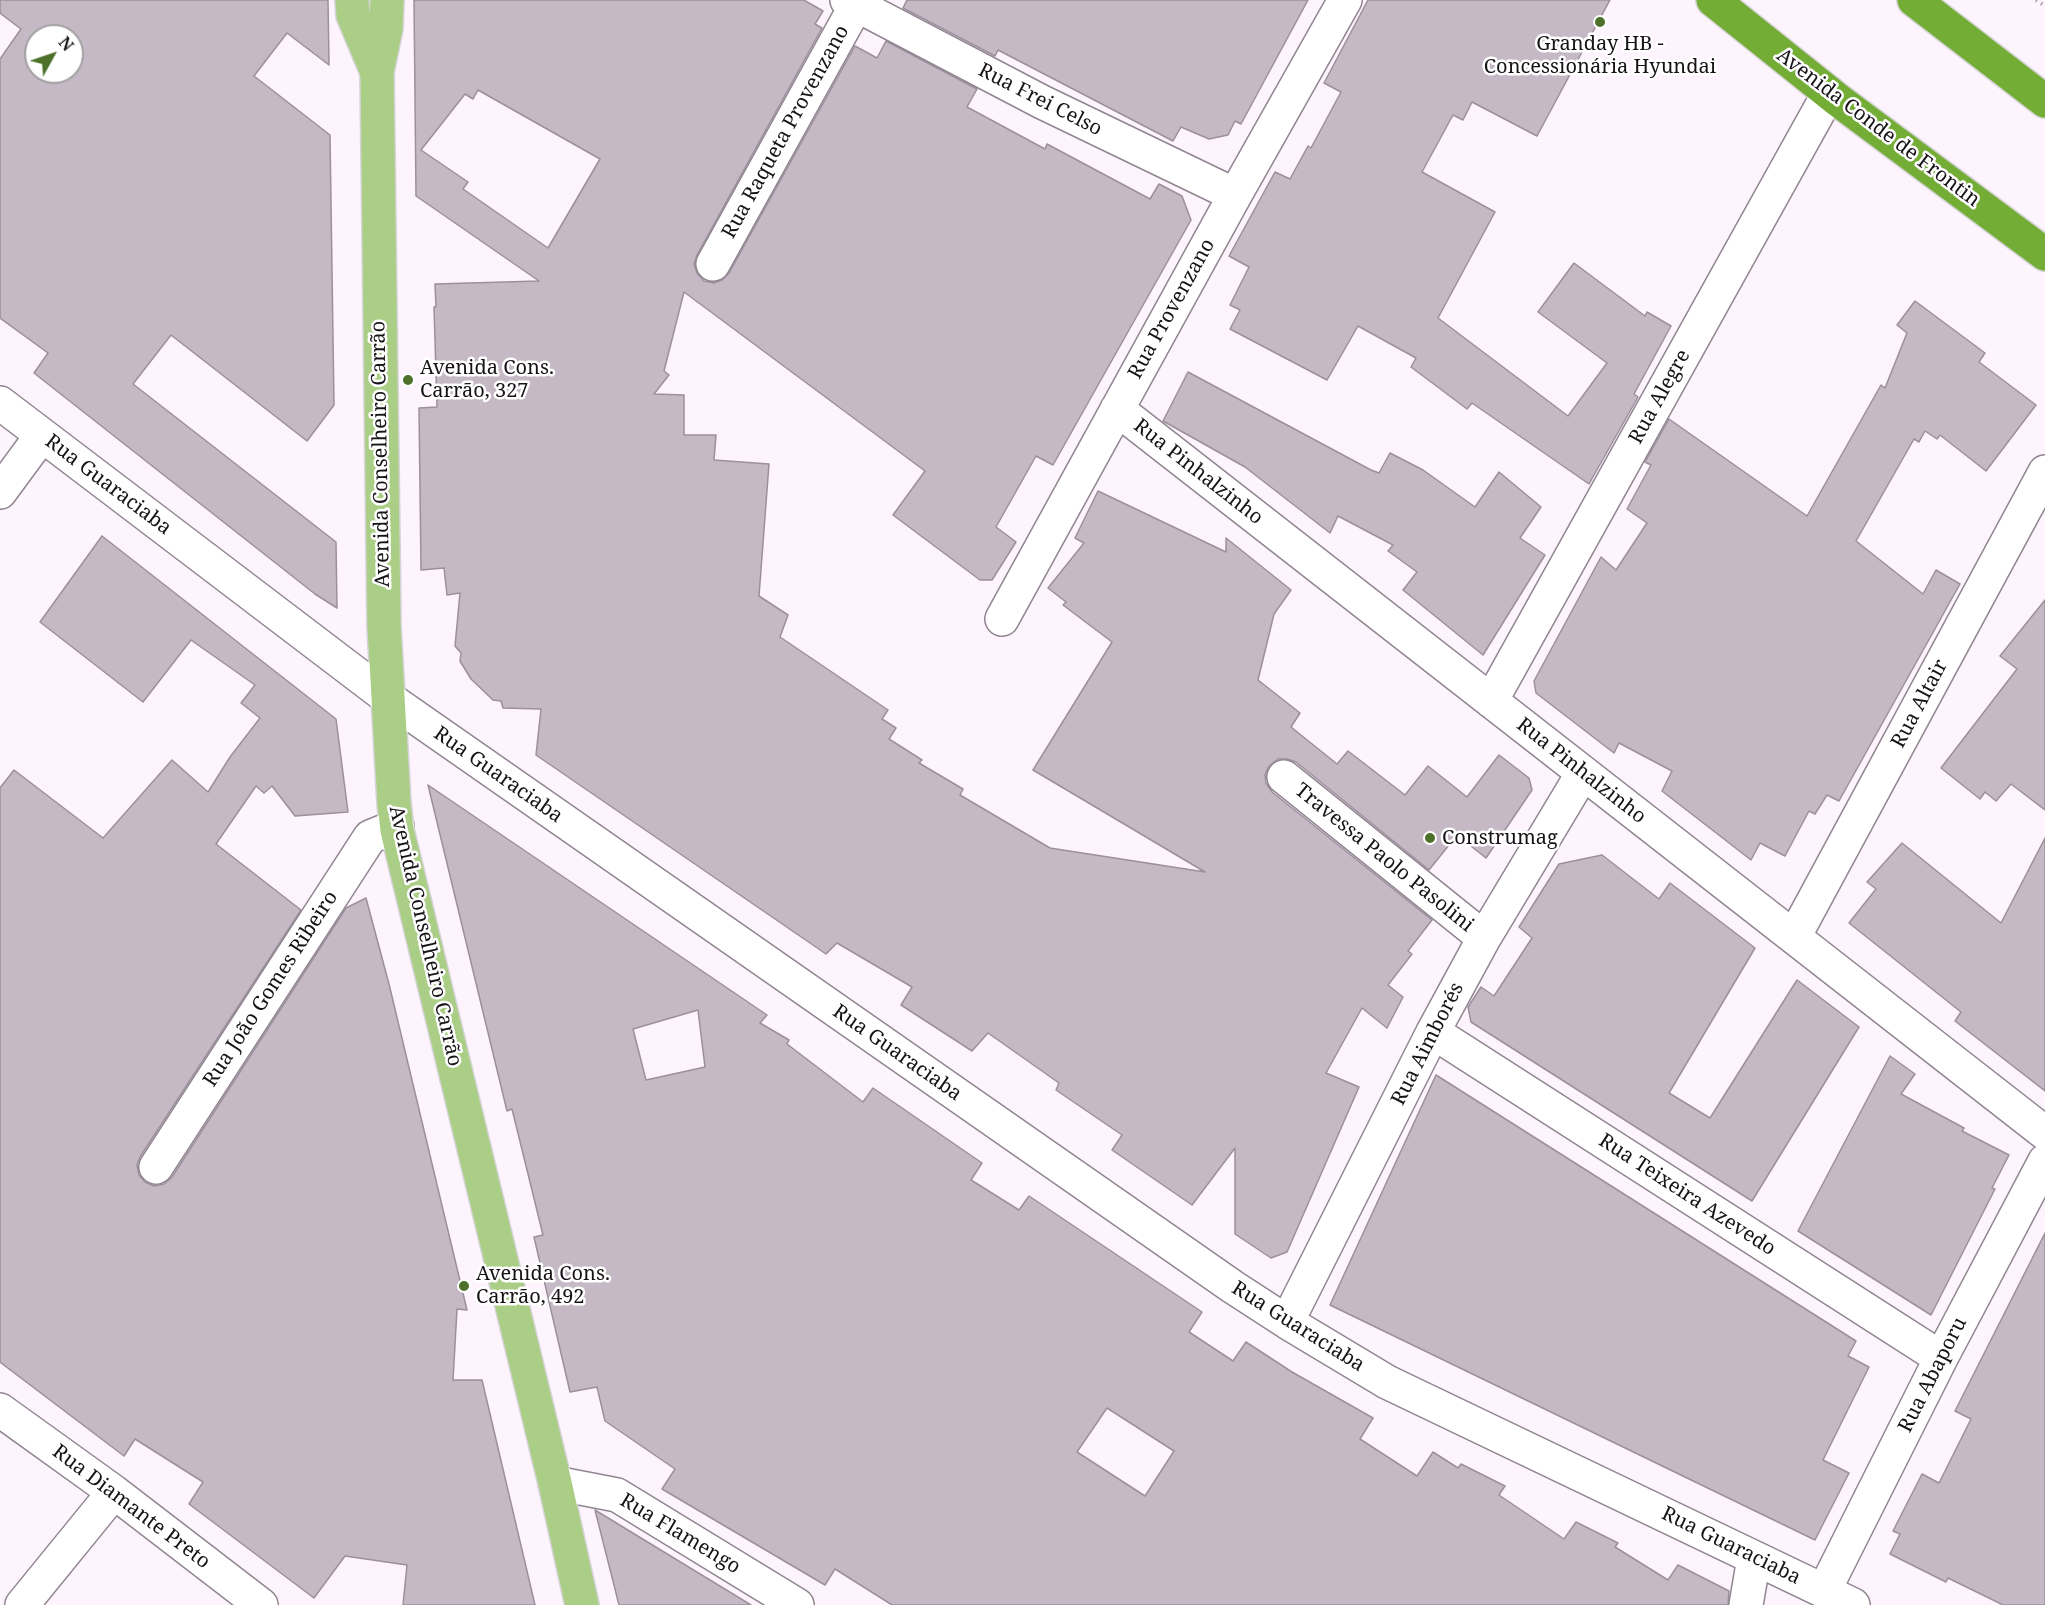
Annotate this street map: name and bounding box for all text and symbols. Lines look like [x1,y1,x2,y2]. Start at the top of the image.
marker: Granday HB - Concessionária Hyundai [1593,15,1607,29]
street label: Rua Raqueta Provenzano [717,21,855,243]
north arrow [24,24,84,84]
text: N [54,32,79,56]
place label: Granday HB - Concessionária Hyundai [1484,32,1716,79]
street label: Avenida Conde de Frontin [1772,44,1984,212]
street label: Rua Frei Celso [974,59,1106,141]
street label: Rua Provenzano [1124,235,1220,383]
street label: Avenida Conselheiro Carrão [367,321,395,587]
street label: Rua Alegre [1624,346,1696,448]
place label: Avenida Cons. Carrão, 327 [420,356,554,403]
marker: Avenida Cons. Carrão, 327 [401,373,415,387]
street label: Rua Pinhalzinho [1129,414,1267,530]
street label: Rua Guaraciaba [40,430,176,540]
street label: Rua Altair [1887,656,1953,752]
street label: Rua Pinhalzinho [1512,713,1650,829]
street label: Rua Guaraciaba [429,722,567,828]
street label: Travessa Paolo Pasolini [1290,779,1478,937]
street label: Avenida Conselheiro Carrão [383,803,467,1069]
place label: Construmag [1442,826,1558,850]
marker: Construmag [1423,831,1437,845]
street label: Rua João Gomes Ribeiro [199,887,343,1091]
street label: Rua Aimborés [1387,979,1469,1109]
street label: Rua Guaraciaba [828,1000,966,1106]
street label: Rua Teixeira Azevedo [1594,1129,1780,1261]
place label: Avenida Cons. Carrão, 492 [476,1262,610,1309]
street label: Rua Guaraciaba [1227,1277,1369,1377]
marker: Avenida Cons. Carrão, 492 [457,1279,471,1293]
street label: Rua Abaporu [1894,1313,1972,1437]
street label: Rua Diamante Preto [47,1440,215,1574]
street label: Rua Flamengo [615,1489,745,1579]
street label: Rua Guaraciaba [1658,1502,1804,1590]

